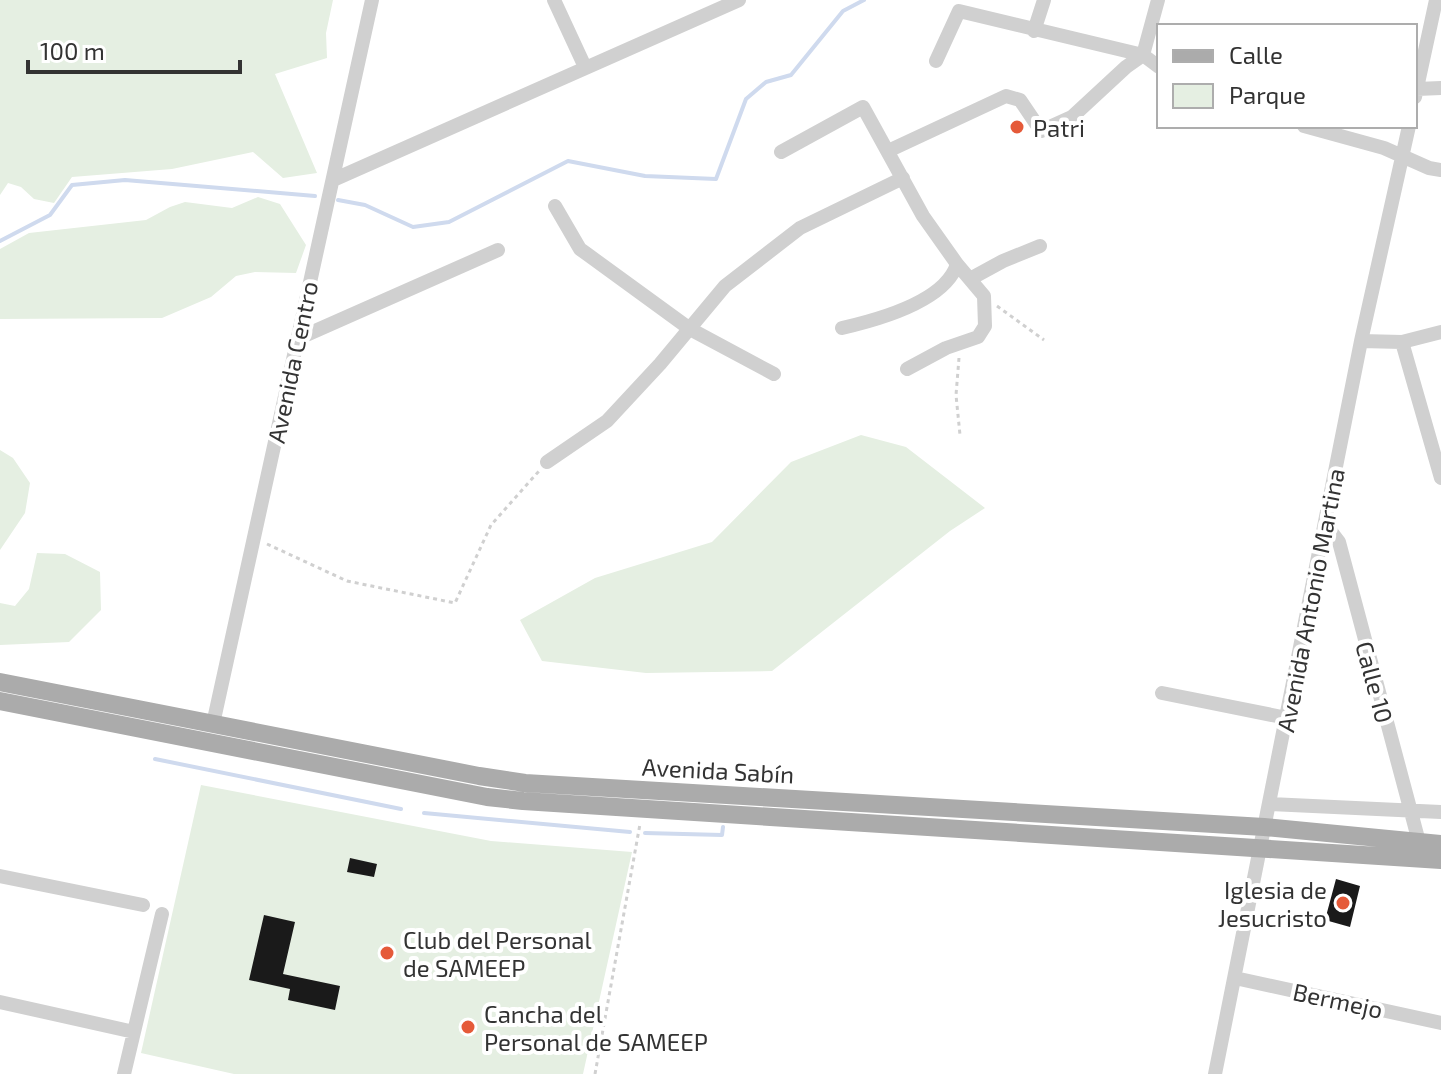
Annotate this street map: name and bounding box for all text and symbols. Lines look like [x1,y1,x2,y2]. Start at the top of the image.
scale bar [28,24,240,74]
legend [1157,24,1417,128]
text: 100 m [40,36,105,65]
text: Calle [1229,40,1283,69]
text: Parque [1229,80,1306,109]
place label: Patri [1033,113,1085,142]
marker: Patri [1008,118,1026,136]
street label: Avenida Centro [261,278,323,446]
street label: Avenida Antonio Martina [1270,466,1350,734]
street label: Calle 10 [1350,638,1400,726]
street label: Avenida Sabín [641,752,795,788]
place label: Iglesia de Jesucristo [1218,875,1327,932]
marker: Iglesia de Jesucristo [1334,894,1352,912]
place label: Club del Personal de SAMEEP [403,925,592,982]
marker: Club del Personal de SAMEEP [378,944,396,962]
street label: Bermejo [1291,976,1385,1024]
place label: Cancha del Personal de SAMEEP [484,999,708,1056]
marker: Cancha del Personal de SAMEEP [459,1018,477,1036]

